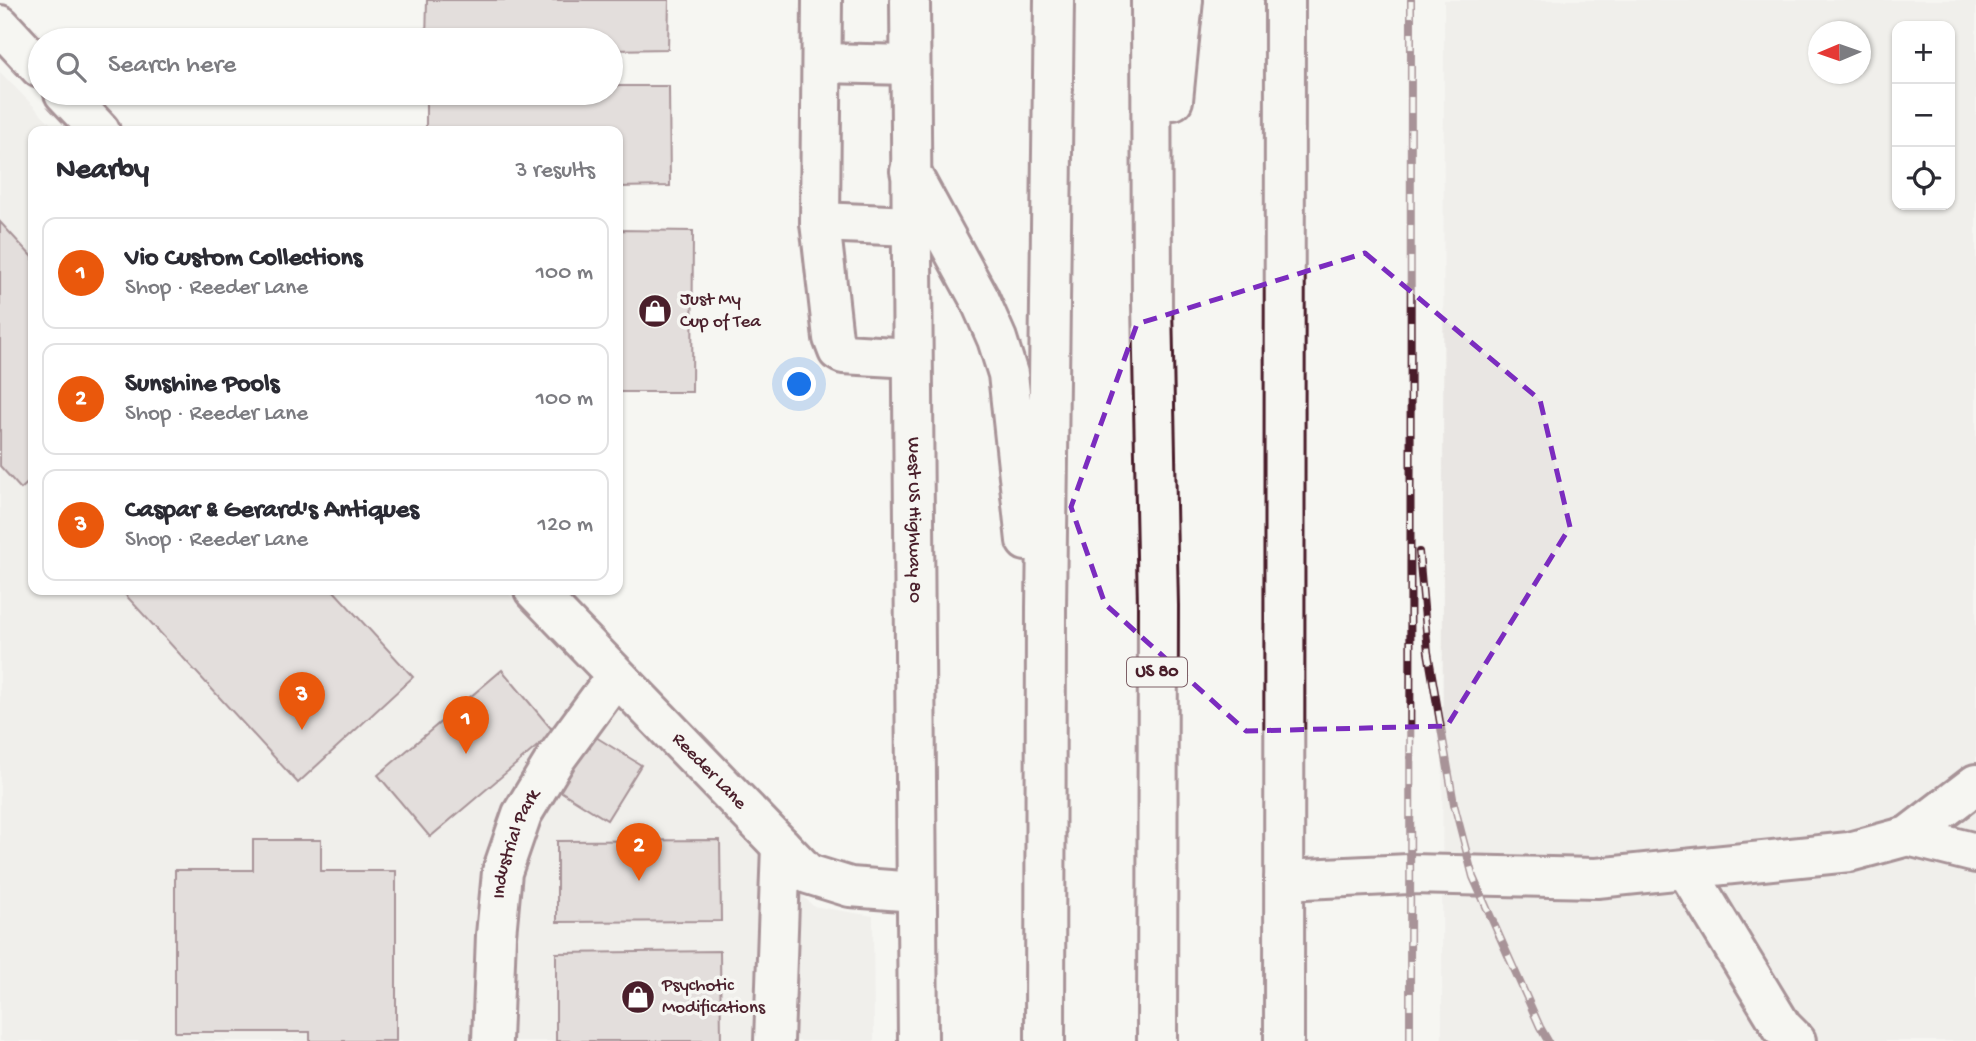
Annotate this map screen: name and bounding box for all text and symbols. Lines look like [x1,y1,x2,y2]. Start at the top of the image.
north arrow [1808,21,1871,84]
map controls [1892,21,1955,210]
button: + [1892,21,1955,84]
search box [28,28,623,105]
icon: search [52,48,90,86]
text: Search here [108,51,236,82]
button: − [1892,84,1955,147]
button: locate [1892,147,1955,210]
text: Nearby [56,154,149,189]
text: 3 results [515,158,595,185]
text: Vio Custom Collections [125,244,362,275]
text: 1 [76,260,86,287]
text: 100 m [536,260,593,287]
text: Shop · Reeder Lane [125,275,308,302]
place label: Just My Cup of Tea [680,289,762,334]
shop icon: Just My Cup of Tea [636,292,674,330]
your location [782,367,816,401]
text: Sunshine Pools [125,370,279,401]
text: 2 [75,386,87,413]
text: 100 m [536,386,593,413]
text: Shop · Reeder Lane [125,401,308,428]
street label: West US Highway 80 [902,437,926,603]
text: Caspar & Gerard's Antiques [125,496,419,527]
text: 3 [75,512,87,539]
text: 120 m [538,512,593,539]
text: Shop · Reeder Lane [125,527,308,554]
road number: US 80 [1127,658,1187,686]
pin: 3 [279,672,325,730]
pin: 1 [443,696,489,754]
street label: Reeder Lane [667,728,751,815]
street label: Industrial Park [488,784,546,900]
pin: 2 [616,823,662,881]
place label: Psychotic Modifications [661,975,766,1020]
shop icon: Psychotic Modifications [619,978,657,1016]

